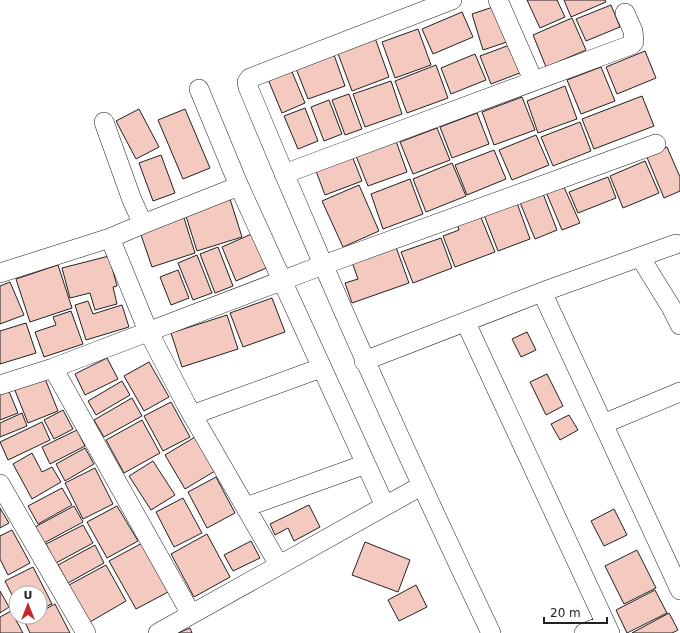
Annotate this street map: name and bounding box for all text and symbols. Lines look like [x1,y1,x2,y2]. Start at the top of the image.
north arrow [8,585,48,625]
text: U [24,589,32,602]
scale bar [544,599,607,625]
text: 20 m [550,606,581,620]

